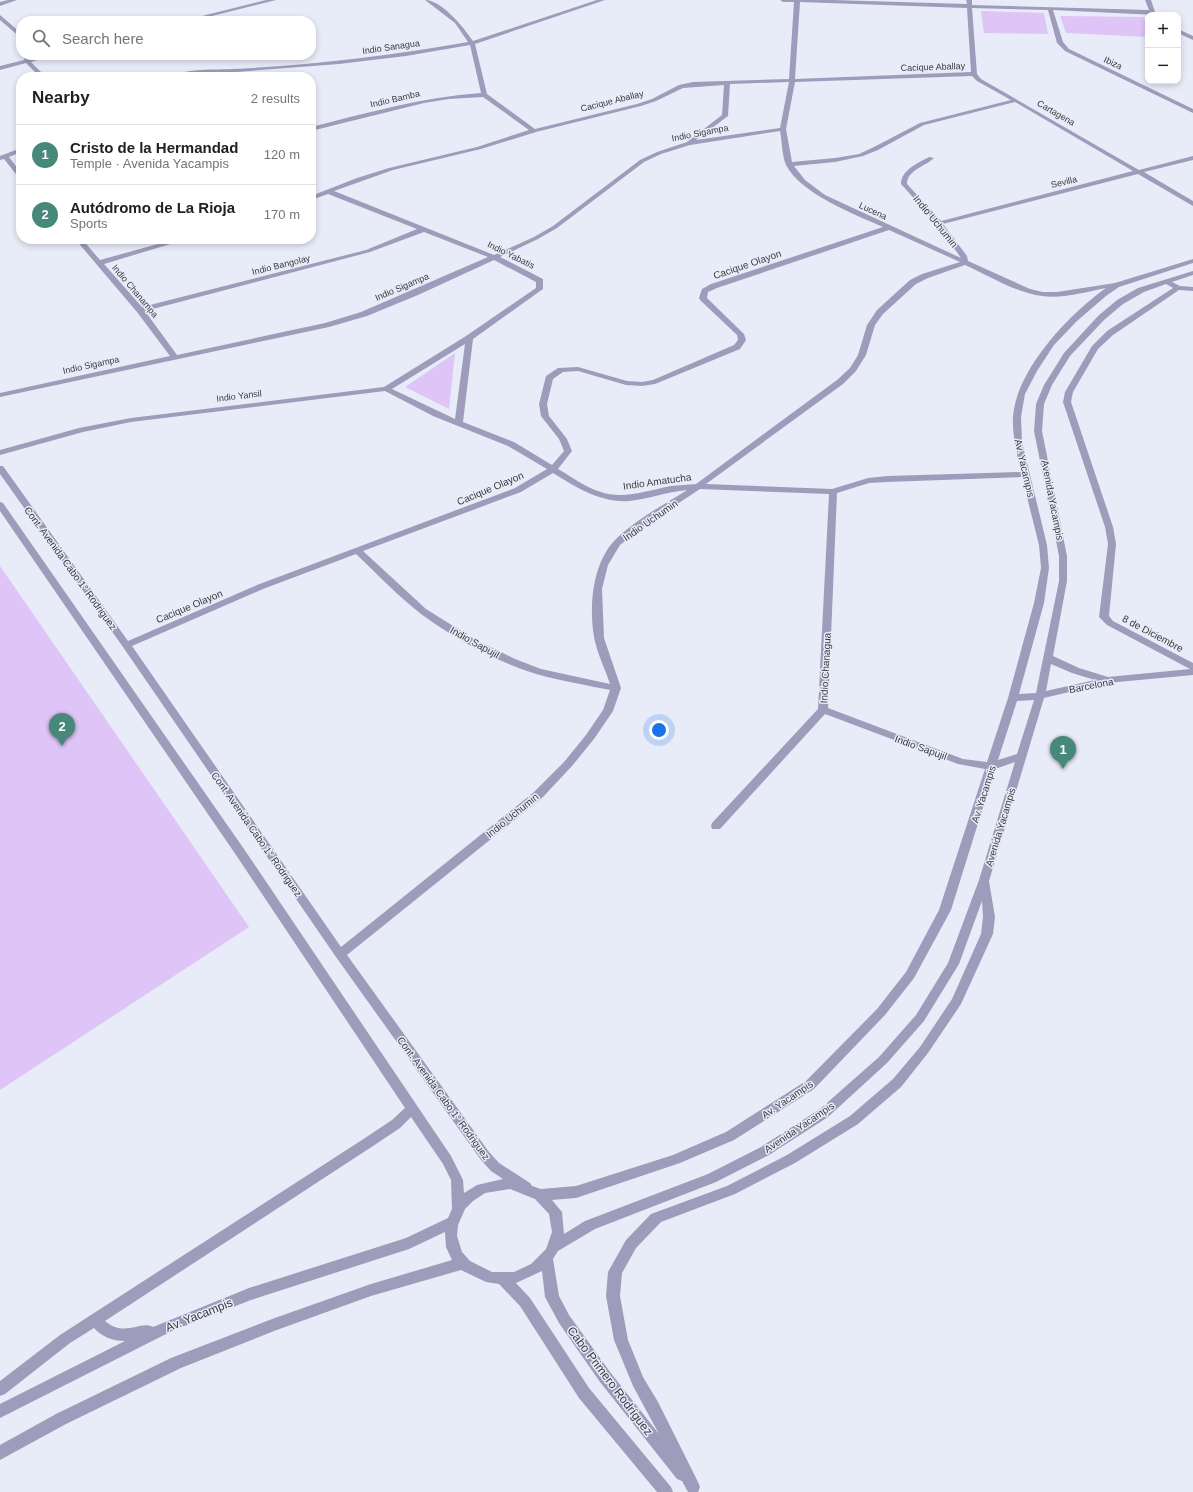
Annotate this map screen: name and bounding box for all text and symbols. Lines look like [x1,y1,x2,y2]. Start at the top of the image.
map controls [1145,12,1181,84]
button: + [1145,12,1181,48]
search box [16,16,316,60]
icon: search [30,27,52,49]
text: Search here [62,30,144,47]
street label: Indio Sanagua [362,38,420,56]
button: − [1145,48,1181,84]
street label: Ibiza [1102,54,1124,72]
street label: Cacique Aballay [901,61,966,73]
text: Nearby [32,88,90,107]
street label: Indio Bamba [369,88,421,110]
street label: Cacique Aballay [579,88,645,114]
text: 2 results [251,91,300,106]
street label: Cartagena [1035,98,1077,128]
street label: Indio Sigampa [671,123,729,143]
text: Cristo de la Hermandad [70,139,238,156]
text: 1 [41,147,49,162]
text: 120 m [264,147,300,162]
text: Temple · Avenida Yacampis [70,156,229,171]
street label: Sevilla [1050,174,1078,190]
street label: Indio Uchumin [911,193,960,250]
text: Autódromo de La Rioja [70,199,235,216]
street label: Lucena [858,200,888,222]
text: 2 [41,207,49,222]
text: 170 m [264,207,300,222]
text: Sports [70,216,108,231]
street label: Indio Yabatis [486,239,537,271]
street label: Cacique Olayon [712,248,783,281]
street label: Indio Bangolay [251,253,312,277]
street label: Indio Chanampa [110,262,160,320]
street label: Indio Sigampa [374,271,430,303]
street label: Indio Sigampa [62,354,120,376]
street label: Indio Yansil [216,388,262,404]
street label: Av. Yacampis [1012,438,1037,498]
street label: Avenida Yacampis [1039,459,1066,541]
street label: Cacique Olayon [455,469,525,507]
street label: Indio Amatucha [622,471,692,492]
street label: Indio Uchumin [621,498,680,543]
street label: Cont. Avenida Cabo 1° Rodriguez [22,505,119,632]
street label: Cacique Olayon [154,587,224,625]
street label: 8 de Diciembre [1120,613,1185,654]
street label: Indio Sapujil [448,624,501,660]
street label: Indio Chanagua [818,632,833,704]
street label: Barcelona [1068,676,1115,695]
pin: 2 [49,713,75,746]
your location [649,720,669,740]
street label: Indio Sapujil [893,733,948,762]
pin: 1 [1050,736,1076,769]
street label: Av. Yacampis [969,764,998,824]
street label: Cont. Avenida Cabo 1° Rodriguez [209,770,304,899]
street label: Avenida Yacampis [983,786,1018,868]
street label: Indio Uchumin [484,791,541,840]
street label: Cont. Avenida Cabo 1° Rodriguez [395,1035,492,1162]
street label: Av. Yacampis [760,1078,815,1121]
street label: Avenida Yacampis [762,1100,836,1155]
street label: Av. Yacampis [163,1295,235,1335]
street label: Cabo Primero Rodríguez [564,1324,656,1438]

